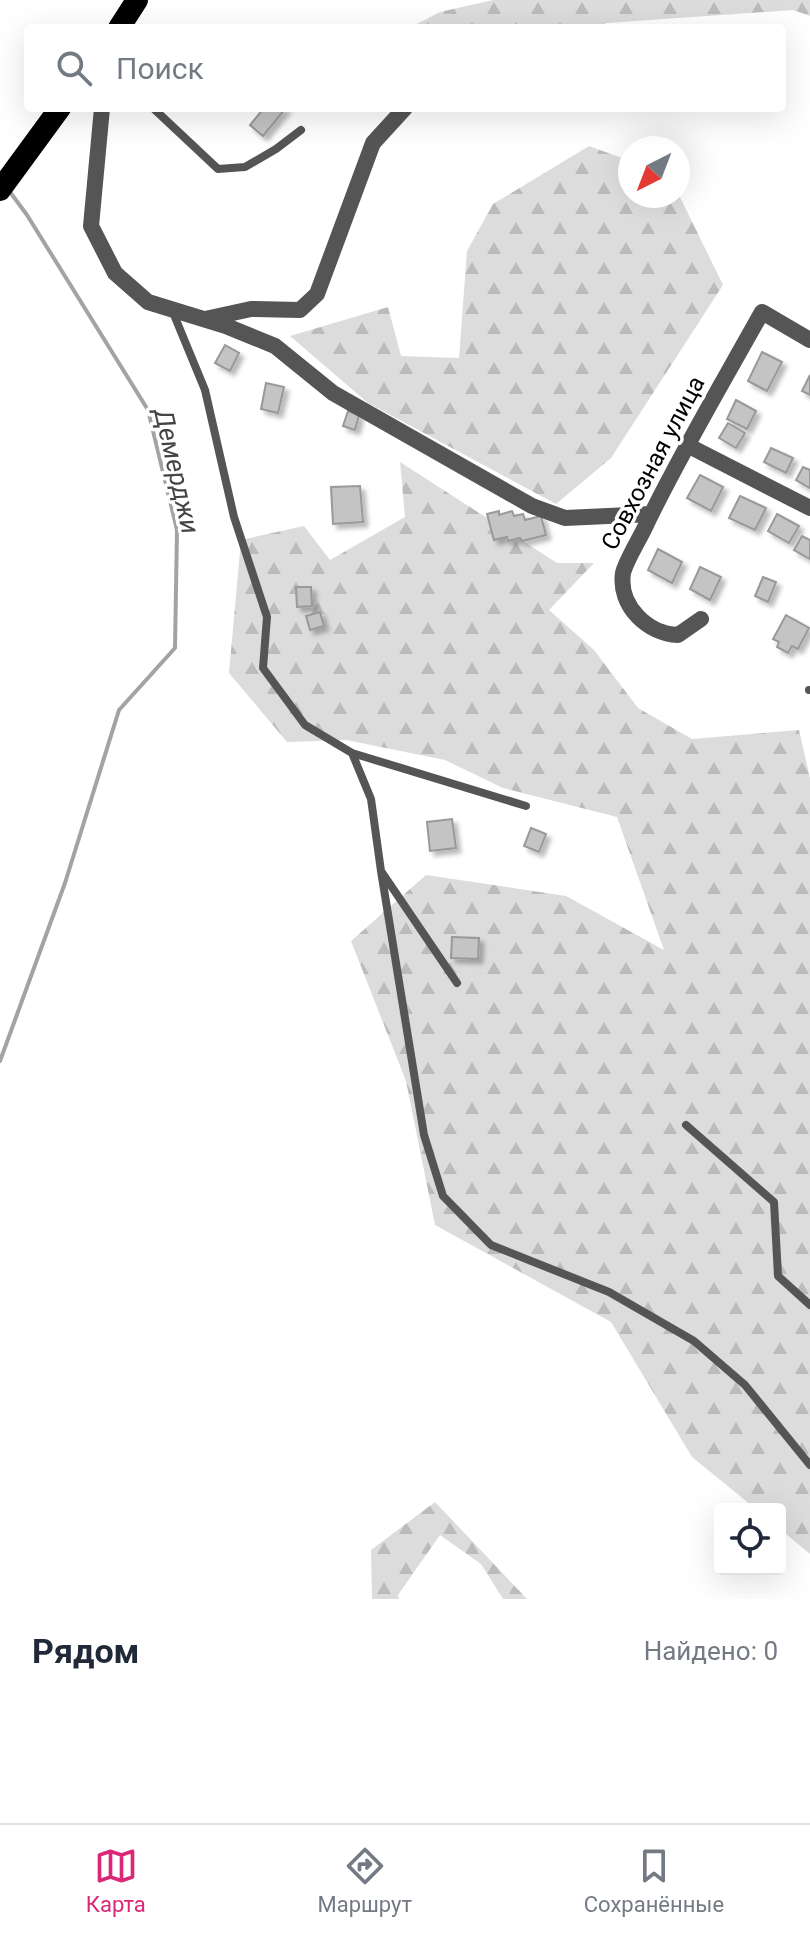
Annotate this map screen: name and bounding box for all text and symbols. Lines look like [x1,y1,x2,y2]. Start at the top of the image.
search box [24,24,786,112]
icon: search [52,46,96,90]
text: Поиск [116,51,204,86]
north arrow [618,136,690,208]
street label: Совхозная улица [595,371,711,555]
water label: Демерджи [148,404,206,536]
map controls [714,1503,786,1575]
button: locate [714,1503,786,1575]
text: Рядом [32,1631,139,1671]
text: Найдено: 0 [644,1636,778,1666]
tab: Карта [86,1844,146,1917]
tab: Маршрут [318,1844,412,1917]
tab: Сохранённые [584,1844,724,1917]

